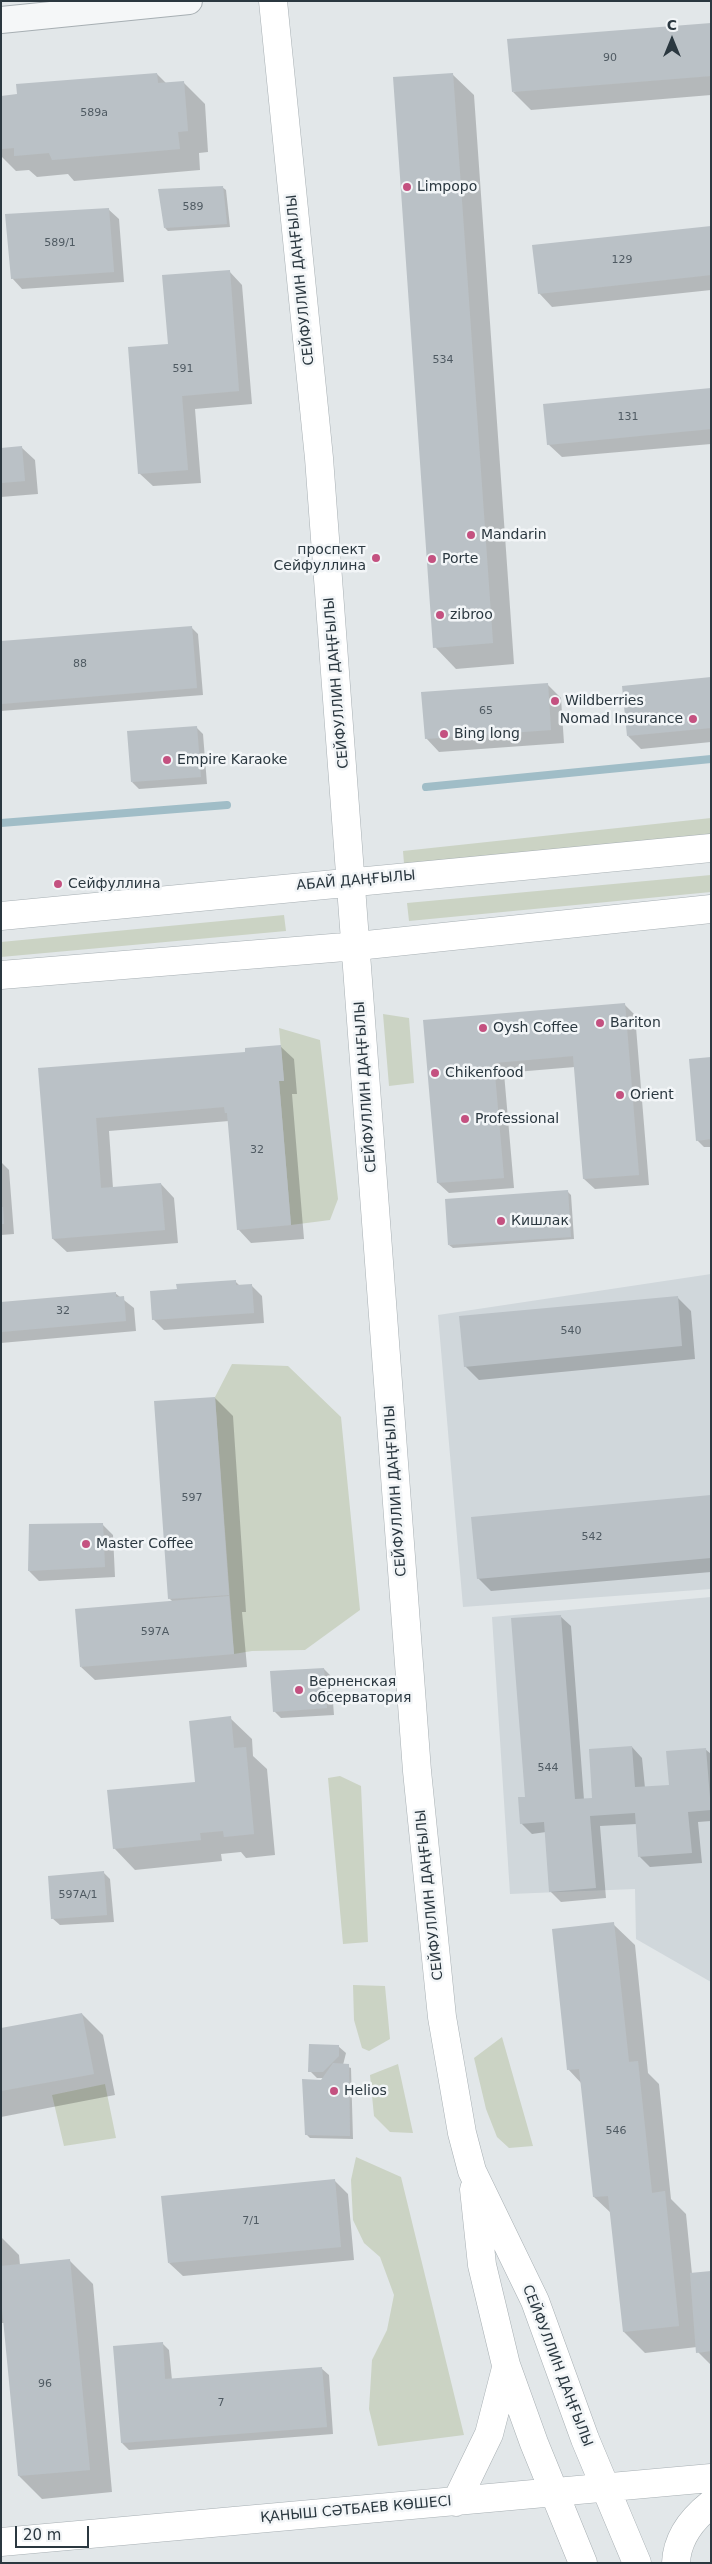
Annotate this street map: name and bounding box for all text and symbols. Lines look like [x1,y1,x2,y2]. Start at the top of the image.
north arrow [647,15,697,65]
text: С [667,17,677,33]
house number: 90 [603,51,617,65]
house number: 589а [80,106,108,120]
place label: Limpopo [417,179,477,195]
marker: Limpopo [401,181,413,193]
street label: СЕЙФУЛЛИН ДАҢҒЫЛЫ [284,194,318,366]
house number: 589 [183,200,203,214]
house number: 589/1 [44,236,76,250]
house number: 129 [612,253,632,267]
house number: 534 [433,353,453,367]
house number: 591 [173,362,193,376]
house number: 131 [618,410,638,424]
place label: Mandarin [481,527,547,543]
marker: Mandarin [465,529,477,541]
place label: проспект Сейфуллина [274,542,366,574]
place label: Porte [442,551,478,567]
marker: проспект Сейфуллина [370,552,382,564]
marker: Porte [426,553,438,565]
street label: СЕЙФУЛЛИН ДАҢҒЫЛЫ [321,597,353,769]
place label: zibroo [450,607,493,623]
marker: zibroo [434,609,446,621]
house number: 88 [73,657,87,671]
place label: Wildberries [565,693,644,709]
marker: Wildberries [549,695,561,707]
house number: 65 [479,704,493,718]
place label: Nomad Insurance [560,711,683,727]
marker: Nomad Insurance [687,713,699,725]
place label: Bing long [454,726,520,742]
marker: Bing long [438,728,450,740]
place label: Empire Karaoke [177,752,287,768]
marker: Empire Karaoke [161,754,173,766]
street label: АБАЙ ДАҢҒЫЛЫ [296,867,416,895]
place label: Сейфуллина [68,876,160,892]
marker: Сейфуллина [52,878,64,890]
street label: СЕЙФУЛЛИН ДАҢҒЫЛЫ [352,1001,380,1173]
place label: Bariton [610,1015,661,1031]
marker: Bariton [594,1017,606,1029]
place label: Oysh Coffee [493,1020,578,1036]
marker: Oysh Coffee [477,1022,489,1034]
place label: Chikenfood [445,1065,524,1081]
marker: Chikenfood [429,1067,441,1079]
place label: Orient [630,1087,674,1103]
marker: Orient [614,1089,626,1101]
place label: Professional [475,1111,559,1127]
marker: Professional [459,1113,471,1125]
house number: 32 [250,1143,264,1157]
place label: Кишлак [511,1213,569,1229]
marker: Кишлак [495,1215,507,1227]
house number: 32 [56,1304,70,1318]
house number: 540 [561,1324,581,1338]
street label: СЕЙФУЛЛИН ДАҢҒЫЛЫ [382,1405,410,1577]
house number: 597 [182,1491,202,1505]
house number: 542 [582,1530,602,1544]
place label: Master Coffee [96,1536,193,1552]
marker: Master Coffee [80,1538,92,1550]
house number: 597А [141,1625,169,1639]
place label: Верненская обсерватория [309,1674,411,1706]
marker: Верненская обсерватория [293,1684,305,1696]
house number: 544 [538,1761,558,1775]
street label: СЕЙФУЛЛИН ДАҢҒЫЛЫ [413,1809,447,1981]
house number: 597А/1 [58,1888,98,1902]
place label: Helios [344,2083,387,2099]
marker: Helios [328,2085,340,2097]
house number: 546 [606,2124,626,2138]
house number: 7/1 [242,2214,260,2228]
street label: СЕЙФУЛЛИН ДАҢҒЫЛЫ [518,2283,596,2449]
house number: 96 [38,2377,52,2391]
house number: 7 [218,2396,224,2410]
street label: ҚАНЫШ СӘТБАЕВ КӨШЕСІ [260,2493,452,2527]
scale bar [18,2516,91,2548]
text: 20 m [23,2526,61,2544]

